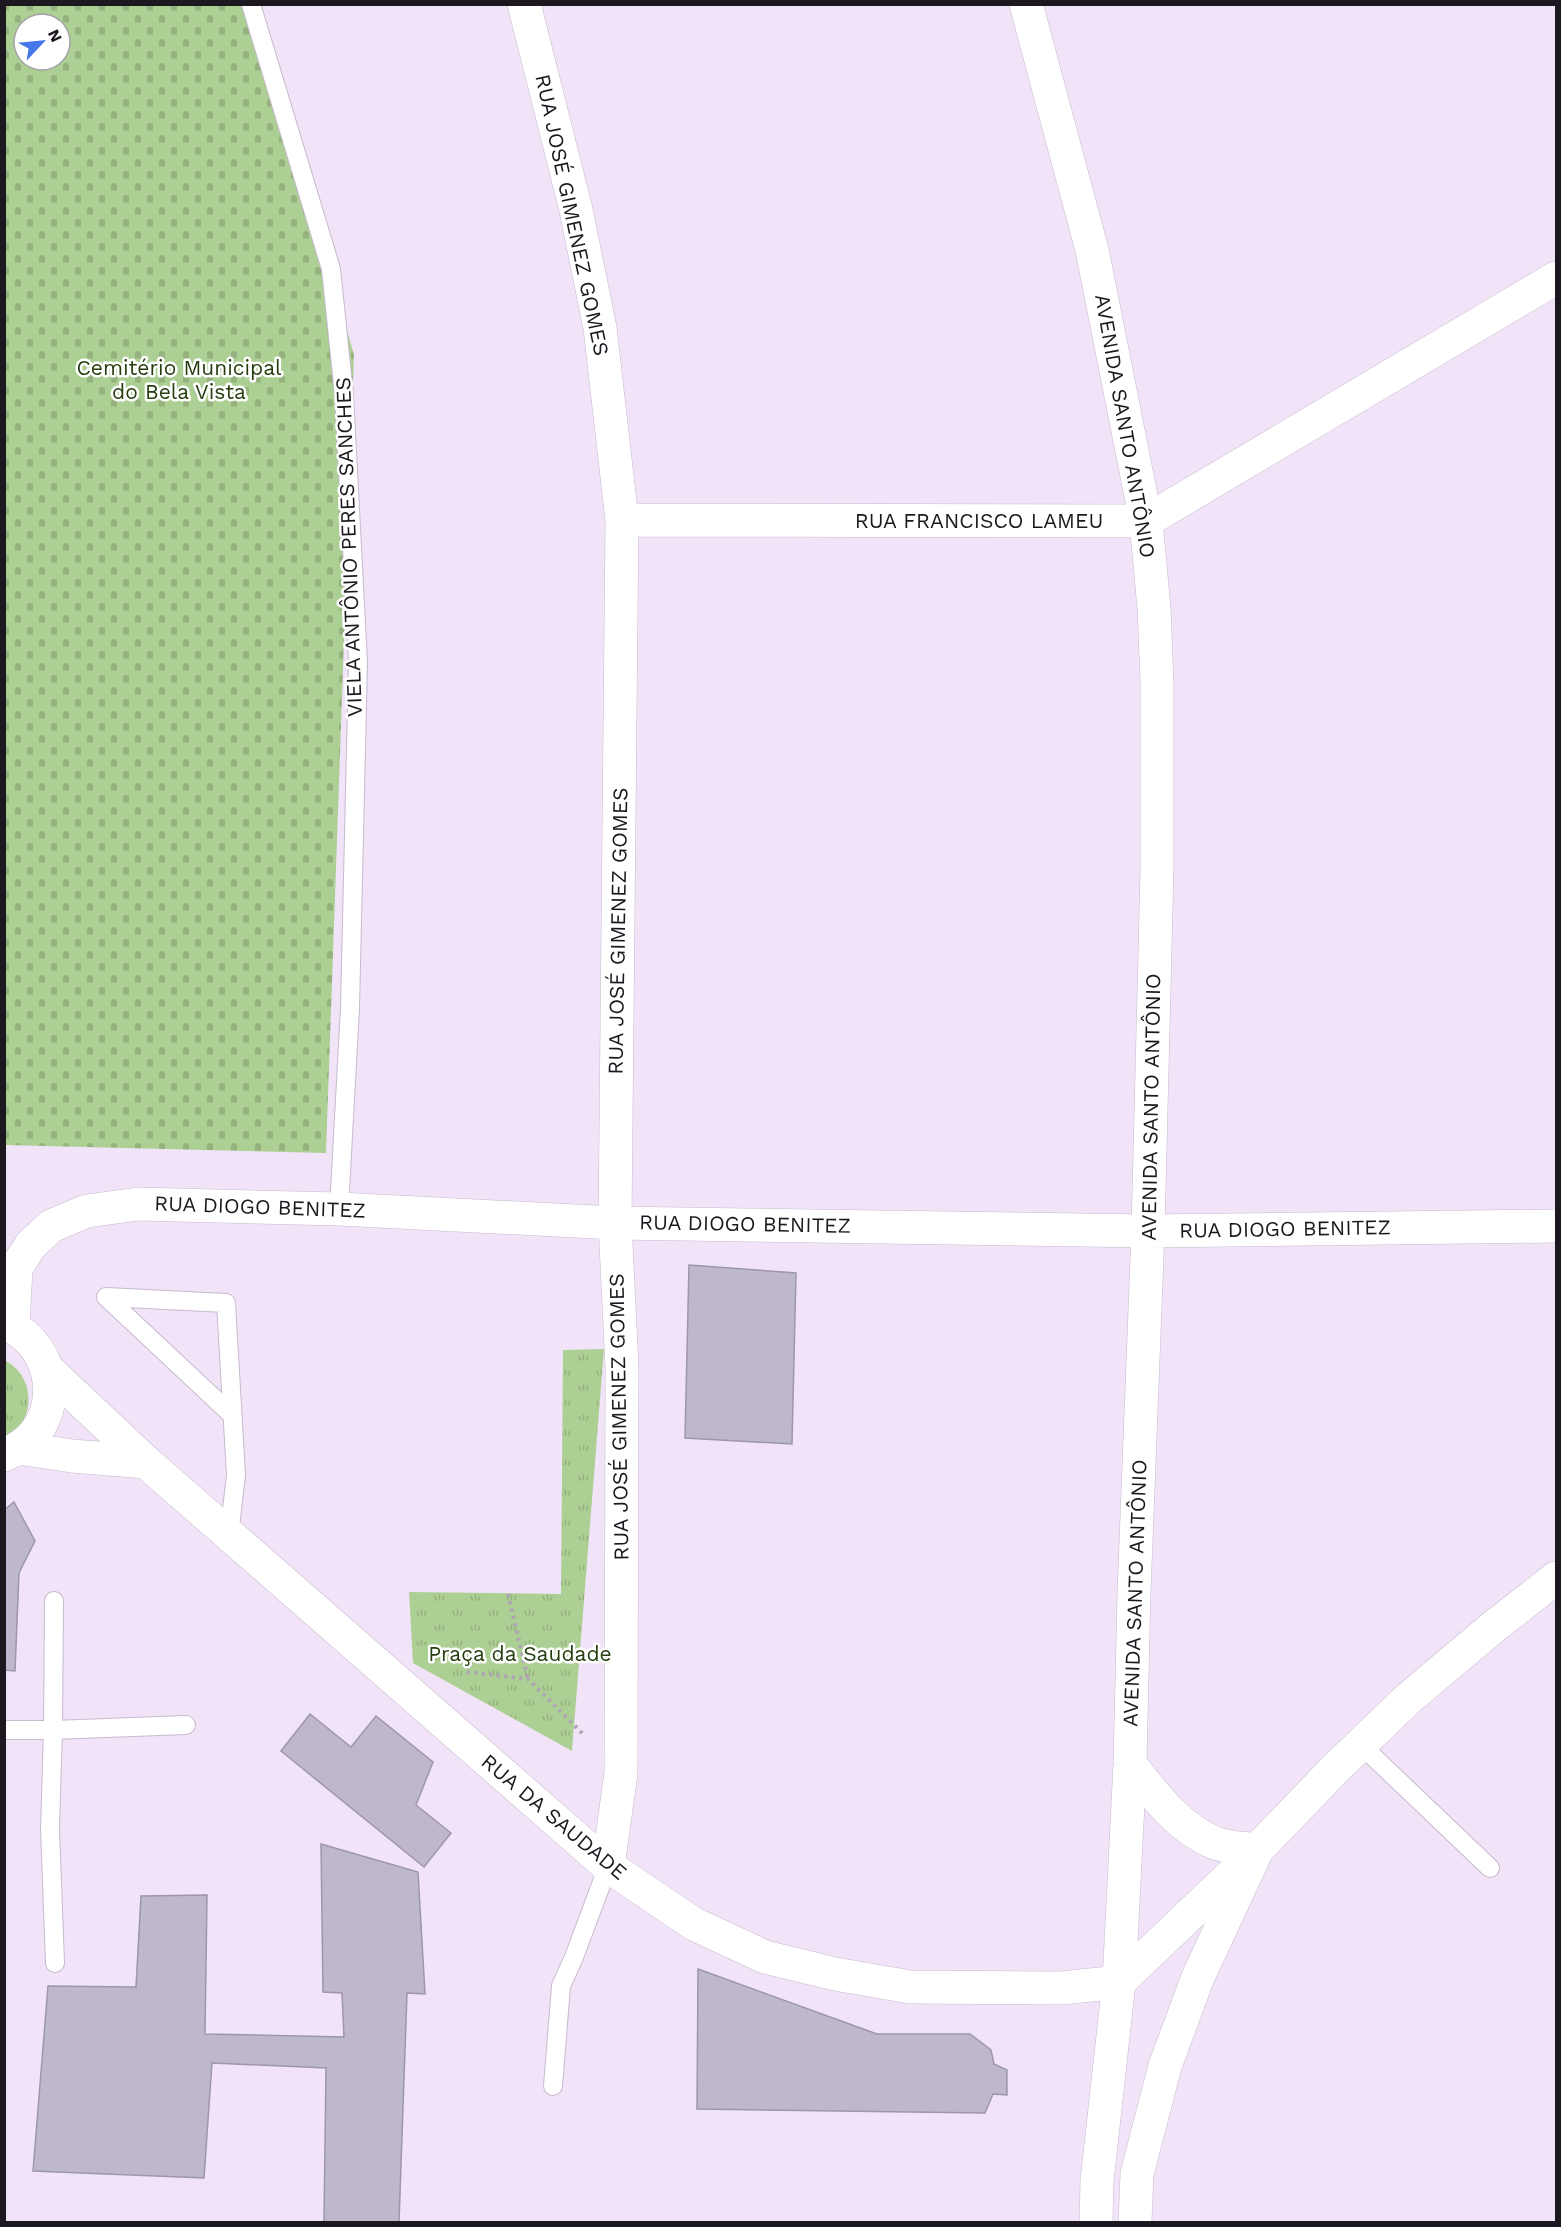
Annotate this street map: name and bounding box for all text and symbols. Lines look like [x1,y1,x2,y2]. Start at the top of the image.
north arrow [12,12,72,72]
text: N [44,26,66,45]
street label: RUA JOSÉ GIMENEZ GOMES [530,72,615,358]
street label: AVENIDA SANTO ANTÔNIO [1090,292,1161,560]
park label: Cemitério Municipal do Bela Vista [76,355,282,404]
street label: VIELA ANTÔNIO PERES SANCHES [330,377,367,717]
street label: RUA FRANCISCO LAMEU [855,508,1103,533]
street label: RUA JOSÉ GIMENEZ GOMES [602,787,633,1075]
street label: AVENIDA SANTO ANTÔNIO [1136,973,1165,1241]
street label: RUA DIOGO BENITEZ [154,1190,366,1223]
street label: RUA DIOGO BENITEZ [639,1209,851,1238]
street label: RUA DIOGO BENITEZ [1179,1214,1391,1243]
street label: RUA JOSÉ GIMENEZ GOMES [603,1273,634,1561]
street label: AVENIDA SANTO ANTÔNIO [1117,1459,1152,1727]
park label: Praça da Saudade [428,1641,612,1666]
street label: RUA DA SAUDADE [477,1749,632,1885]

